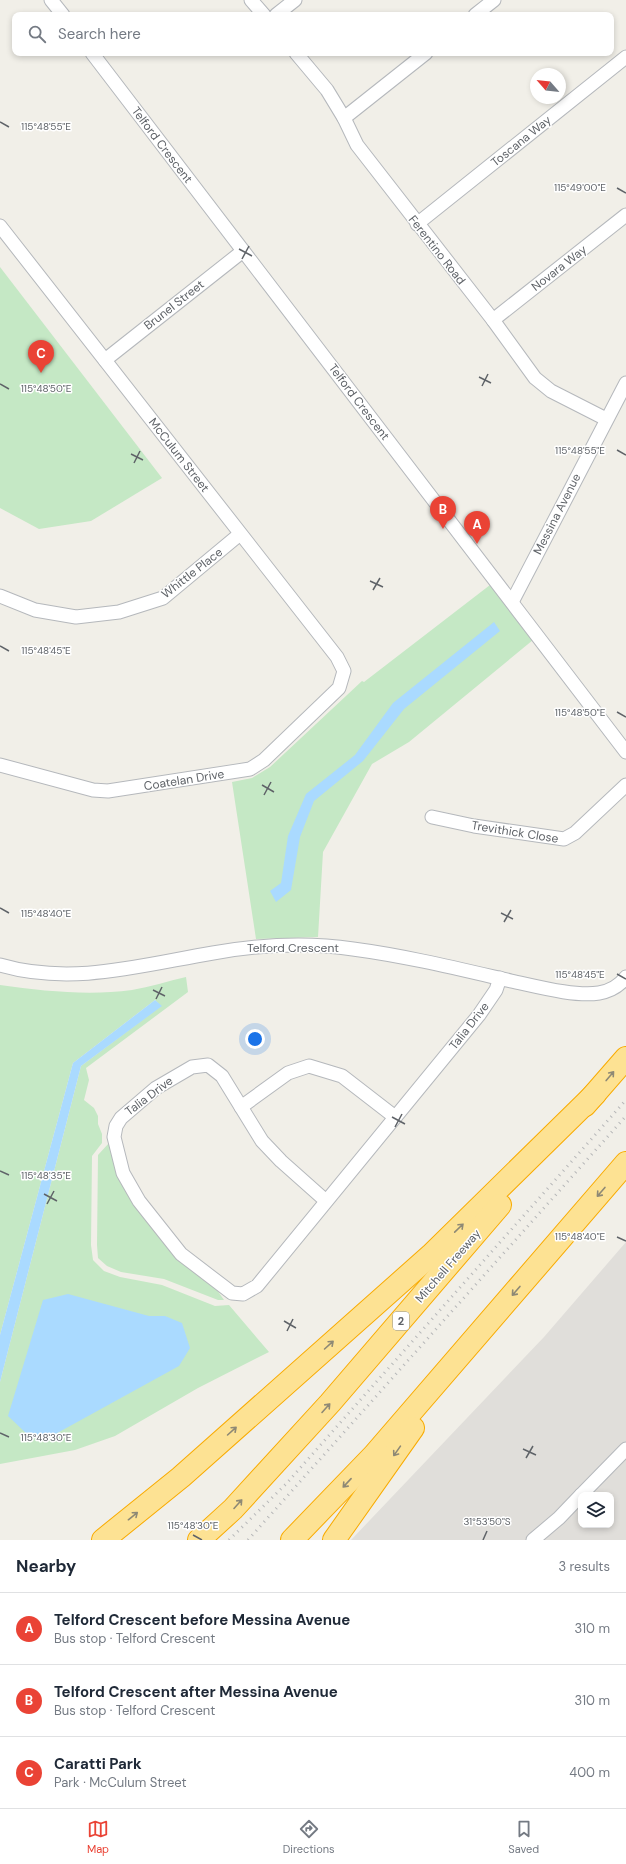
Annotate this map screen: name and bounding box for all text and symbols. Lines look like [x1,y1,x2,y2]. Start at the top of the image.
search box [12,12,614,56]
icon: search [26,23,48,45]
text: Search here [58,24,141,44]
north arrow [530,68,566,104]
street label: Telford Crescent [128,103,196,187]
street label: Toscana Way [488,112,555,170]
text: 115°48'55"E [21,120,71,133]
text: 115°49'00"E [554,181,606,194]
street label: Ferentino Road [405,212,469,288]
street label: Novara Way [528,241,590,295]
street label: Brunel Street [141,276,208,334]
pin: C [28,340,54,373]
street label: Telford Crescent [325,360,393,444]
text: 115°48'50"E [21,382,72,395]
street label: McCulum Street [145,415,213,496]
text: 115°48'55"E [555,444,605,457]
street label: Messina Avenue [530,470,584,557]
pin: B [430,496,456,529]
pin: A [464,511,490,544]
street label: Whittle Place [158,544,226,602]
text: 115°48'45"E [21,644,71,657]
text: 115°48'50"E [555,706,606,719]
street label: Coatelan Drive [143,766,225,794]
street label: Trevithick Close [470,817,560,847]
text: 115°48'40"E [21,907,72,920]
street label: Telford Crescent [247,940,339,956]
text: 115°48'45"E [555,968,605,981]
street label: Talia Drive [445,999,493,1053]
your location [245,1029,265,1049]
one-way arrow [606,1070,615,1081]
street label: Talia Drive [122,1073,176,1119]
text: 115°48'35"E [21,1169,71,1182]
one-way arrow [596,1187,605,1198]
one-way arrow [454,1223,464,1233]
street label: Mitchell Freeway [412,1226,485,1306]
text: 115°48'40"E [555,1230,606,1243]
one-way arrow [511,1285,520,1296]
road number: 2 [393,1312,409,1330]
one-way arrow [324,1341,334,1350]
one-way arrow [321,1403,331,1413]
one-way arrow [227,1427,238,1436]
text: 115°48'30"E [21,1431,72,1444]
one-way arrow [393,1445,401,1456]
one-way arrow [342,1478,352,1488]
map controls [578,1492,614,1528]
button: layers [578,1492,614,1528]
one-way arrow [233,1499,243,1509]
one-way arrow [128,1511,139,1520]
text: 31°53'50"S [463,1515,511,1528]
text: 115°48'30"E [168,1519,219,1532]
text: Nearby [16,1555,76,1577]
text: 3 results [558,1558,610,1575]
text: Telford Crescent before Messina Avenue [54,1610,350,1630]
text: A [24,1620,34,1637]
text: 310 m [575,1620,610,1637]
text: Bus stop · Telford Crescent [54,1630,215,1647]
text: Telford Crescent after Messina Avenue [54,1682,338,1702]
text: B [25,1692,33,1709]
text: 310 m [575,1692,610,1709]
text: Bus stop · Telford Crescent [54,1702,215,1719]
text: Caratti Park [54,1754,142,1774]
text: C [24,1764,34,1781]
text: 400 m [569,1764,610,1781]
text: Park · McCulum Street [54,1774,187,1791]
tab: Map [87,1818,109,1856]
tab: Directions [283,1818,335,1856]
tab: Saved [508,1818,539,1856]

